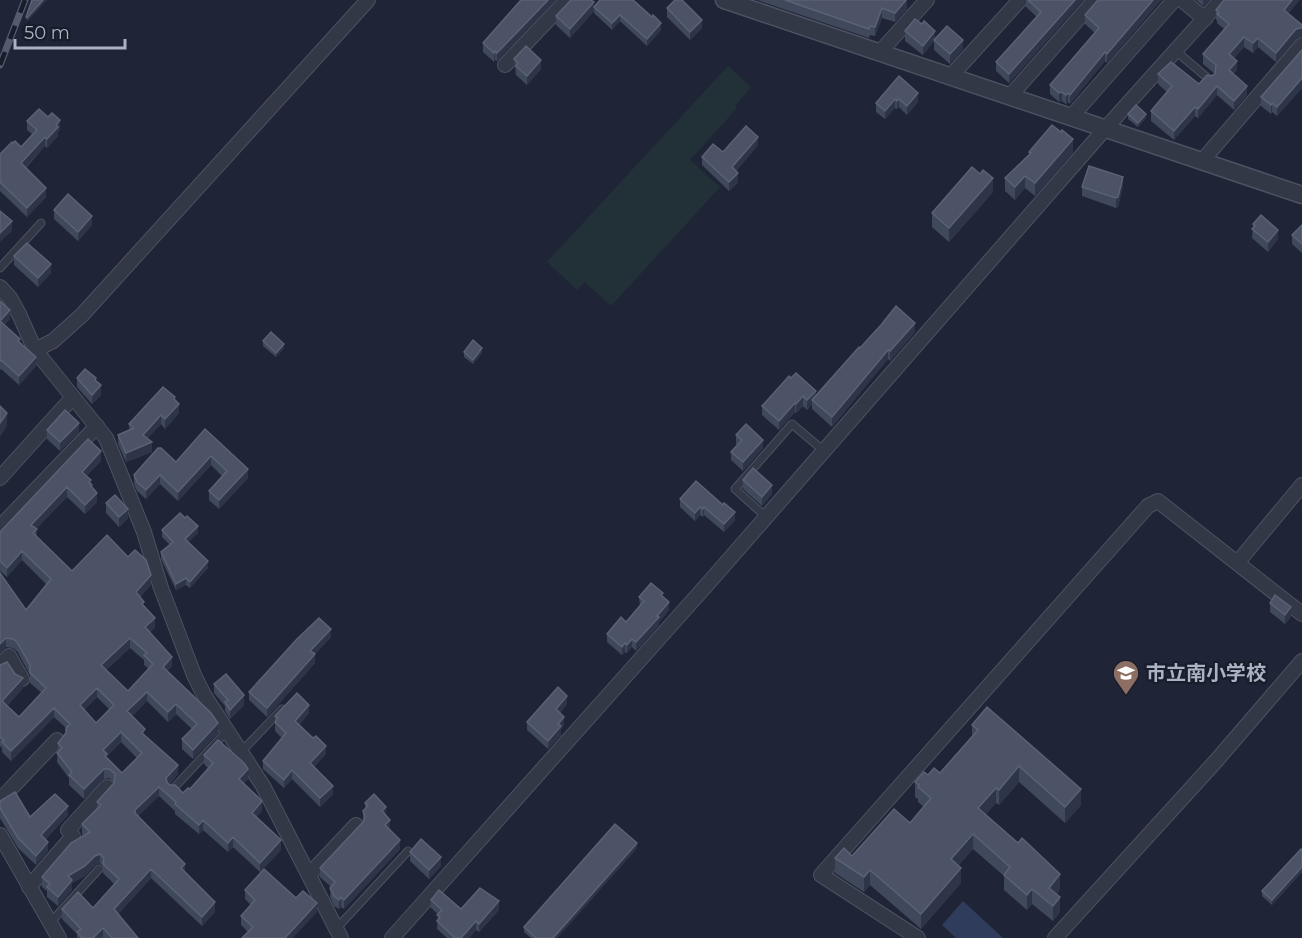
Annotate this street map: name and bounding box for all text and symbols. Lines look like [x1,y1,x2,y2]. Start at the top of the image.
scale bar [15,12,124,50]
text: 50 m [24,22,70,44]
school or university icon: 市立南小学校 [1111,658,1141,696]
place label: 市立南小学校 [1146,661,1266,685]

